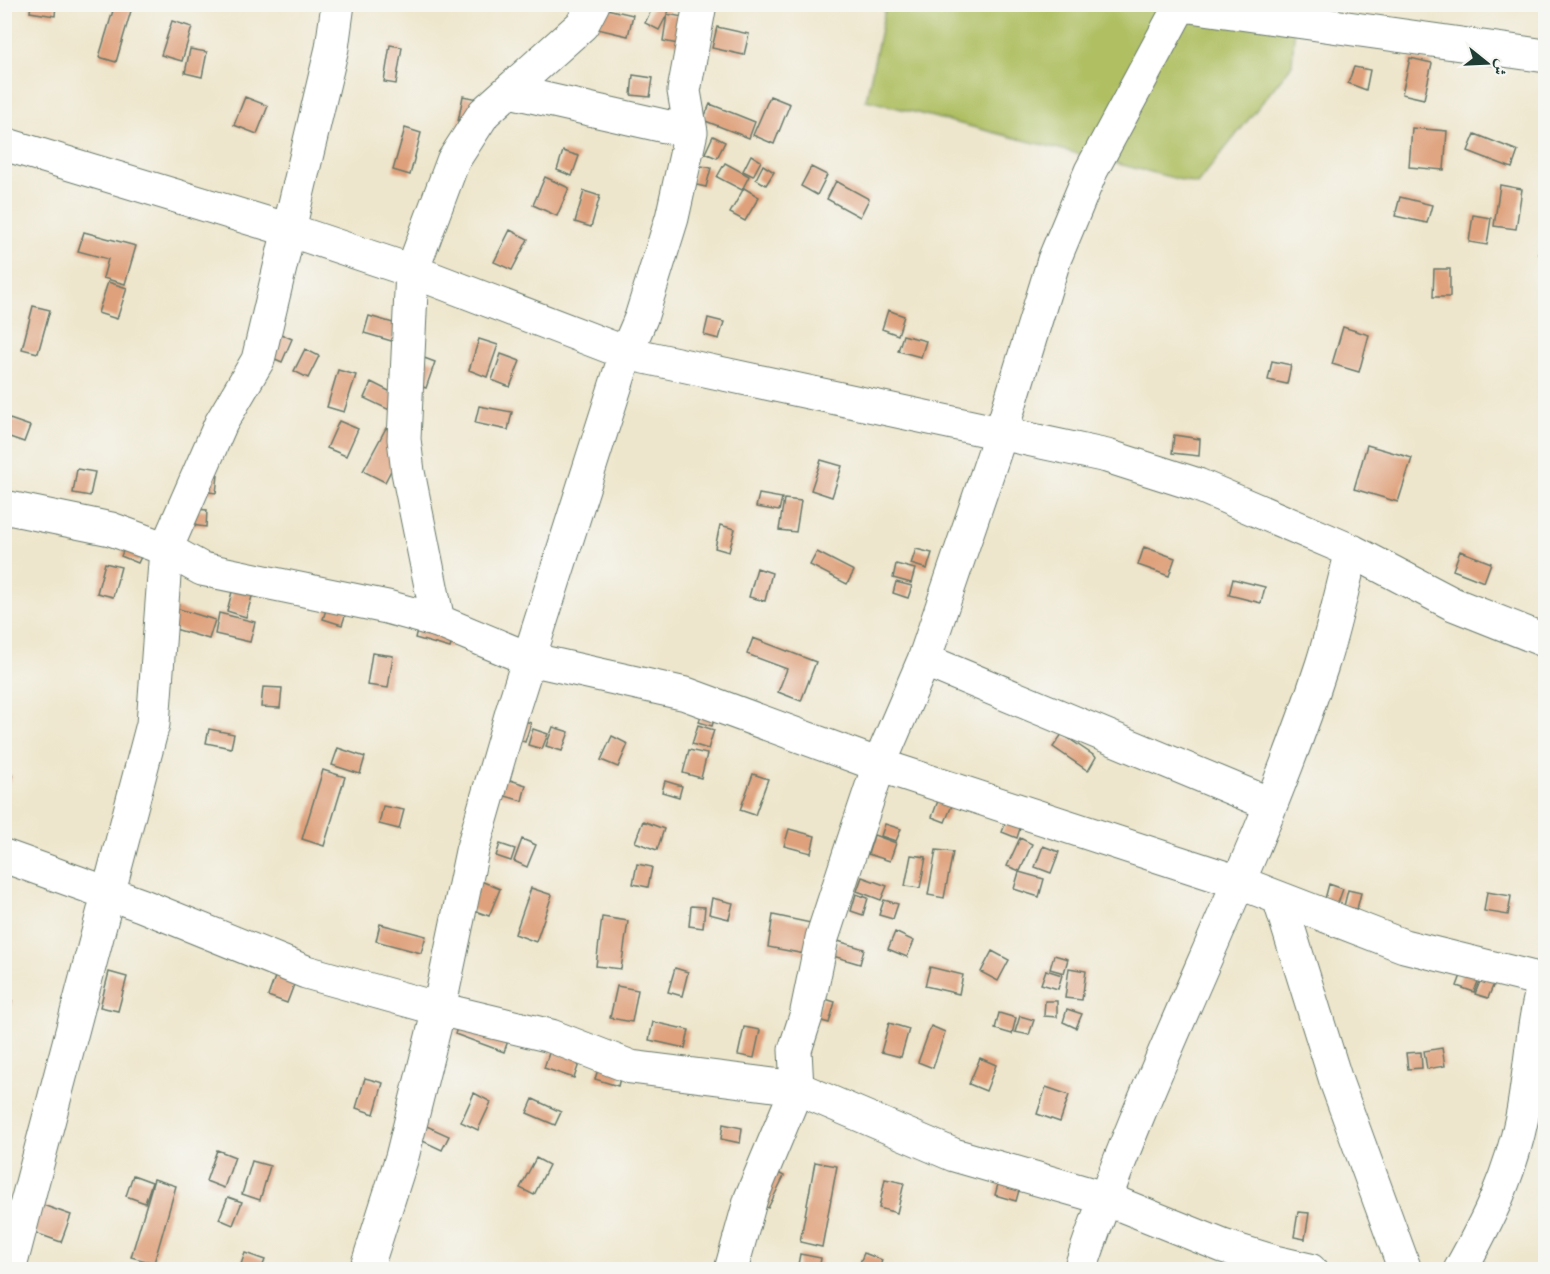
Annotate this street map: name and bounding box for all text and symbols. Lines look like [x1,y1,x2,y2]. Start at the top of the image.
north arrow [1457,33,1517,93]
text: ش [1488,57,1512,78]

